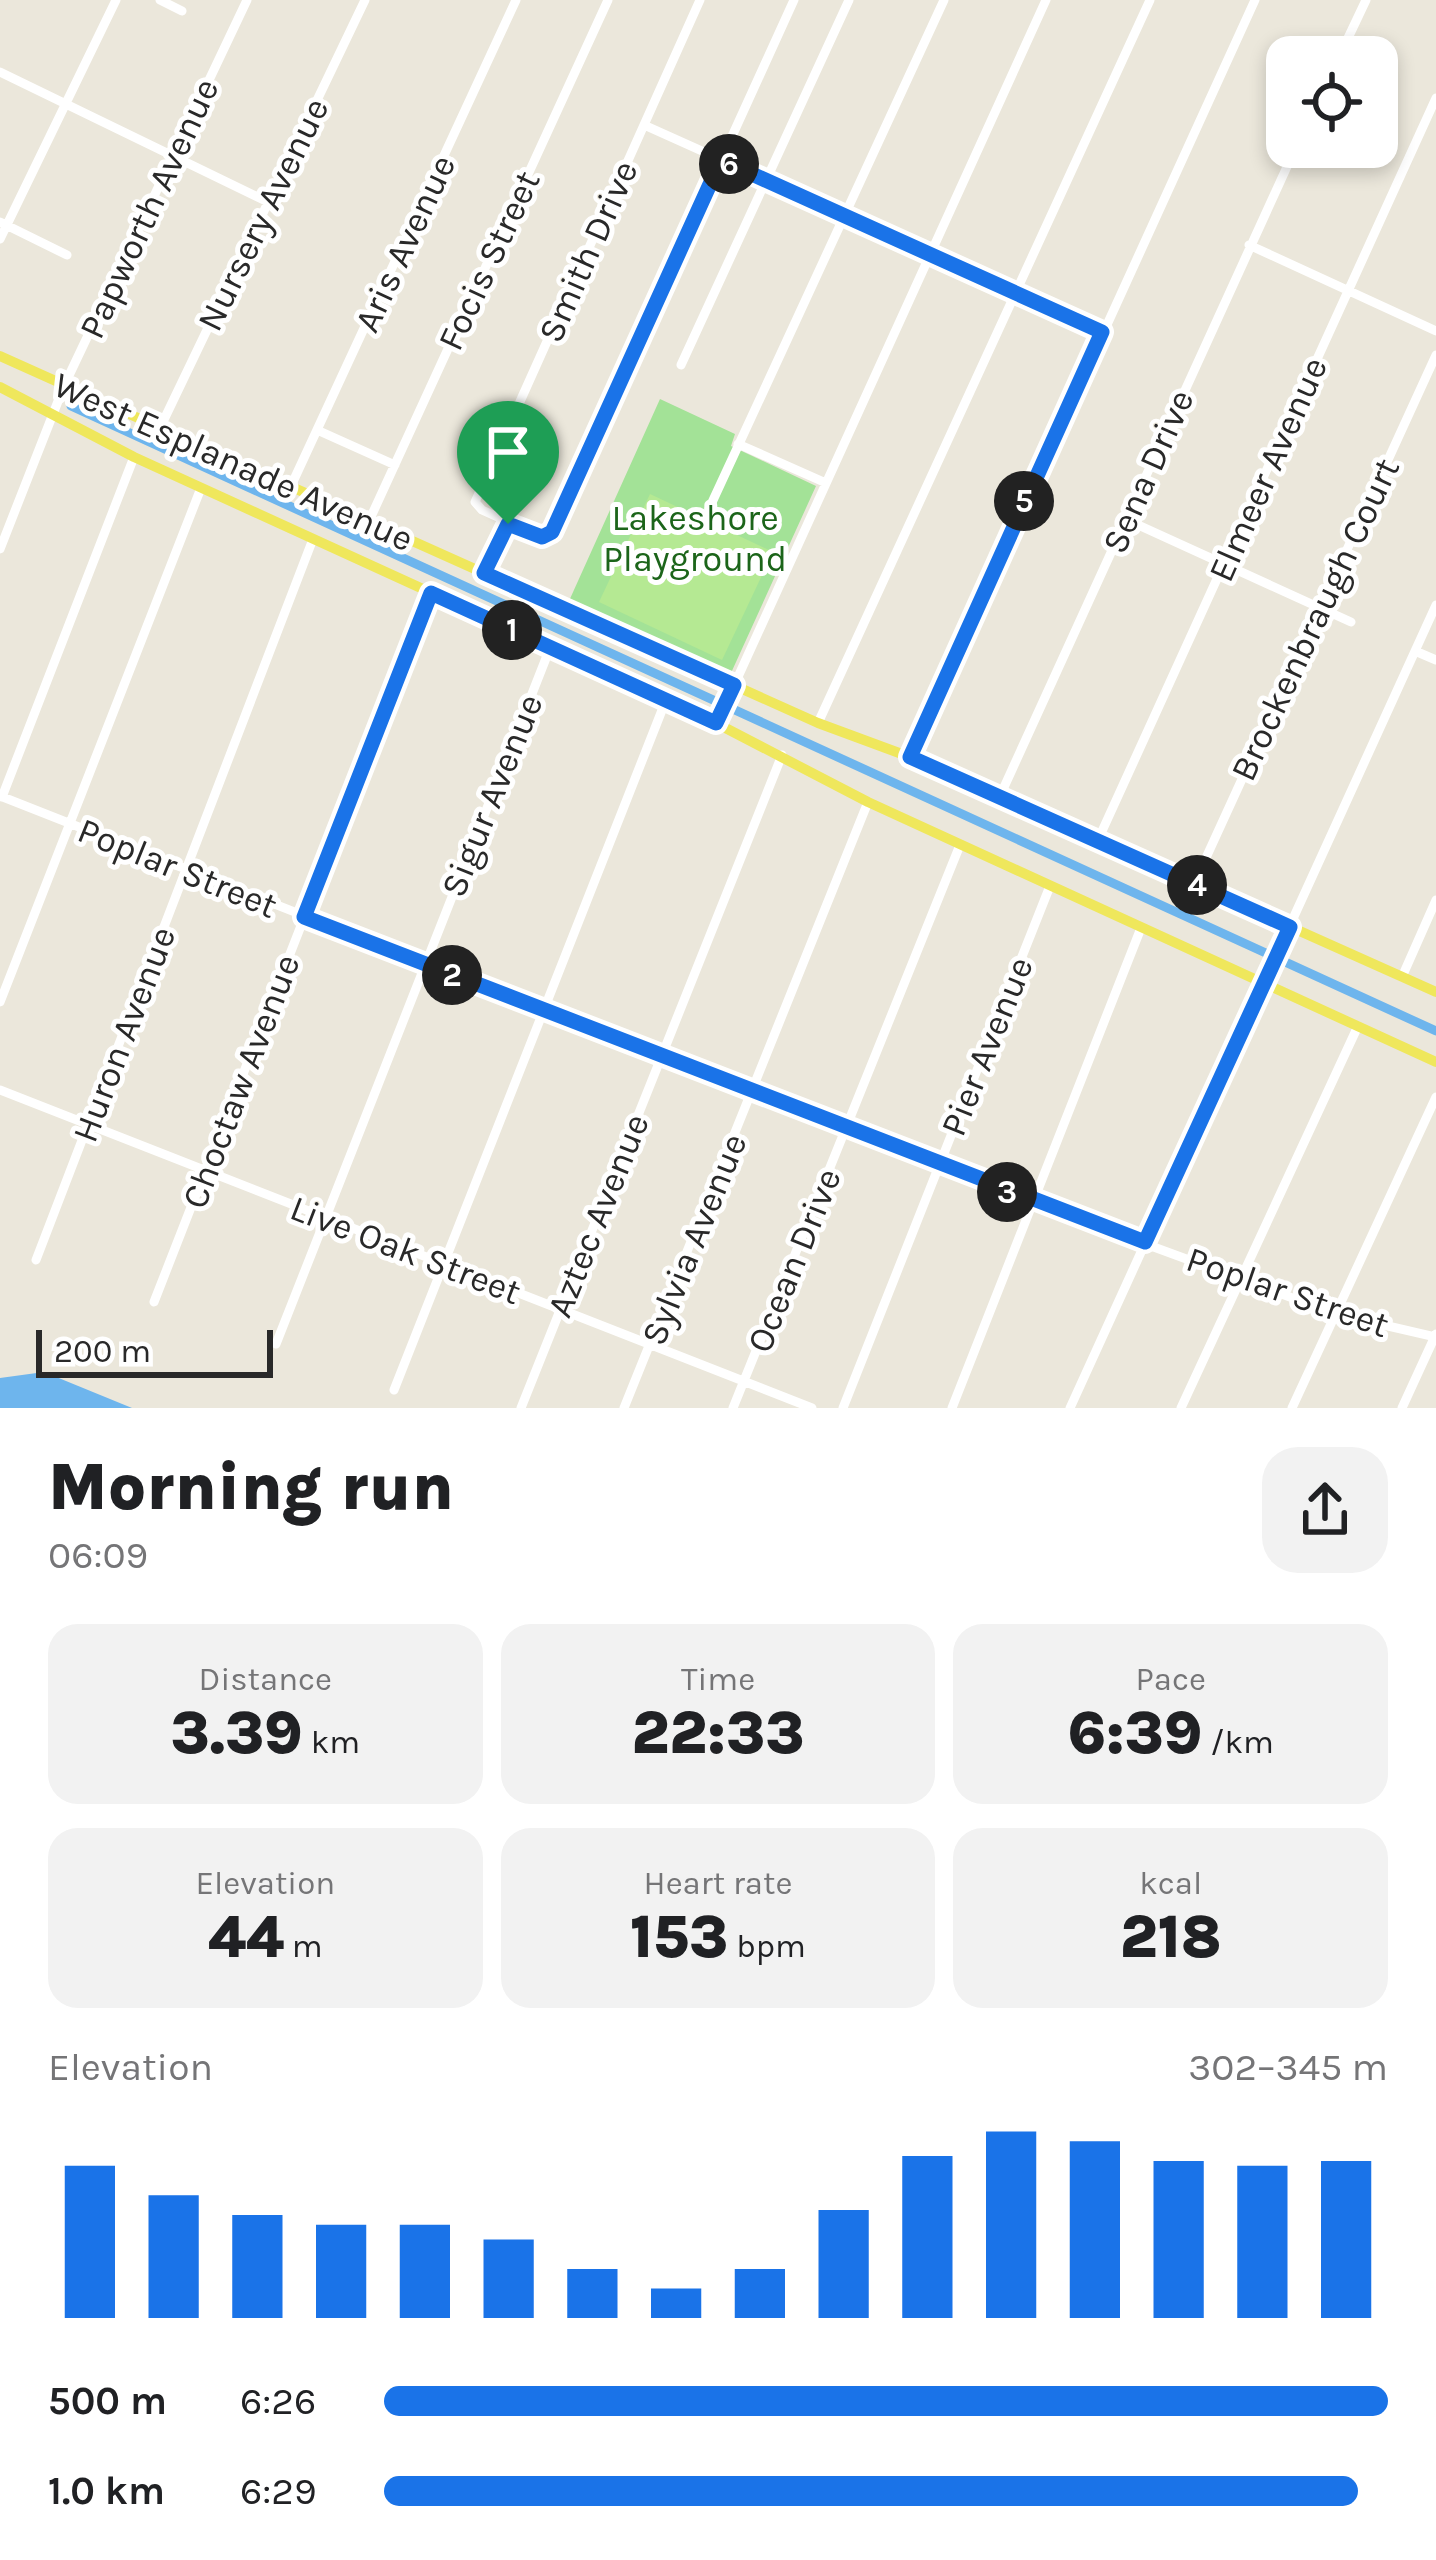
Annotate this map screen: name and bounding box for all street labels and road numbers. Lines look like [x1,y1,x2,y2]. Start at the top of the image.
street label: Papworth Avenue [70,72,227,345]
street label: Nursery Avenue [188,91,337,338]
street label: Aris Avenue [346,148,464,339]
street label: Smith Drive [529,154,647,349]
street label: Focis Street [429,164,549,357]
street label: Elmeer Avenue [1200,351,1336,588]
street label: West Esplanade Avenue [47,364,420,560]
street label: Sena Drive [1093,383,1203,560]
street label: Brockenbraugh Court [1222,452,1408,787]
street label: Sigur Avenue [432,688,552,903]
street label: Poplar Street [72,809,283,927]
street label: Huron Avenue [64,921,184,1148]
street label: Choctaw Avenue [173,948,309,1214]
street label: Pier Avenue [932,951,1042,1142]
street label: Aztec Avenue [538,1108,658,1323]
street label: Sylvia Avenue [632,1128,755,1351]
street label: Ocean Drive [738,1162,850,1358]
street label: Live Oak Street [284,1187,527,1313]
street label: Poplar Street [1181,1238,1394,1346]

